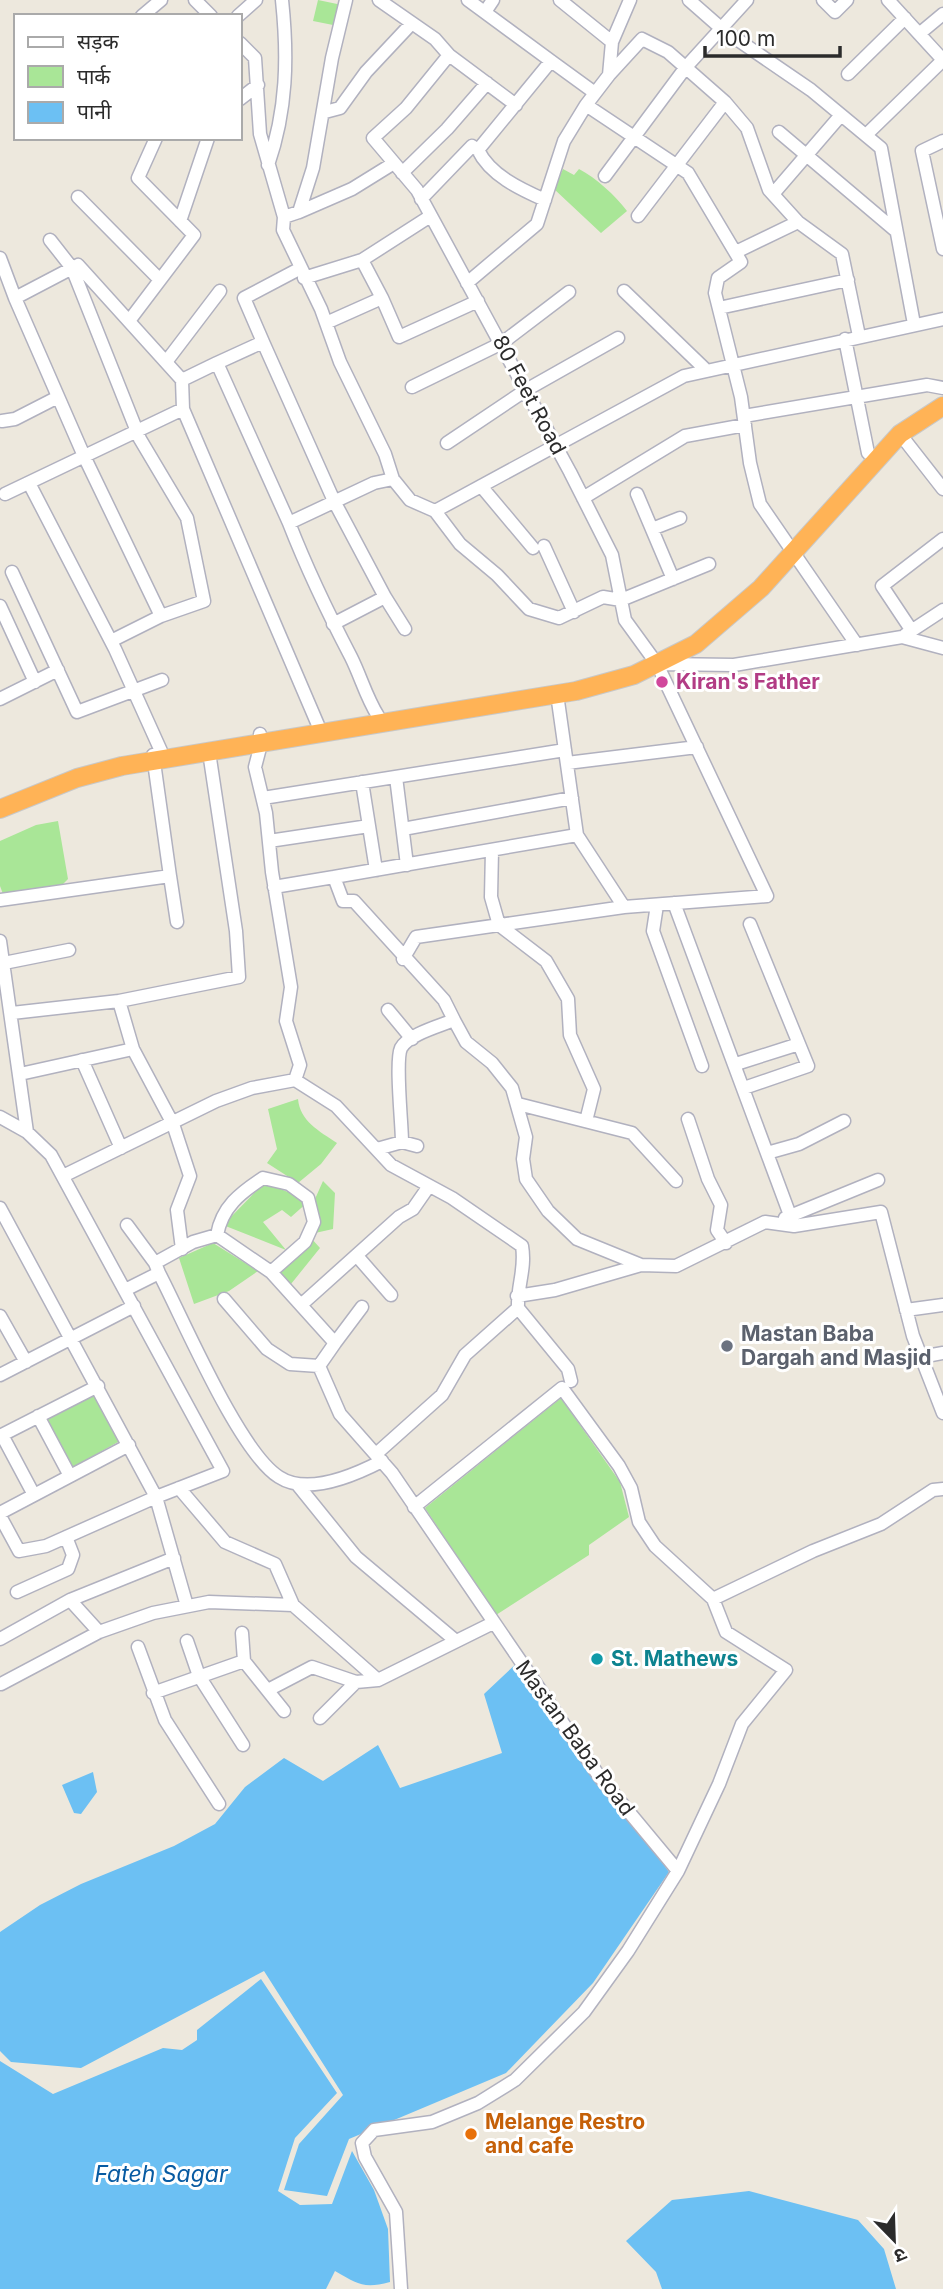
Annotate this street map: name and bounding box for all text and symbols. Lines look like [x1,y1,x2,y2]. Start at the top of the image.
legend [14,14,242,140]
scale bar [705,14,840,58]
text: 100 m [716,26,775,51]
text: सड़क [77,29,119,54]
text: पार्क [77,64,111,89]
text: पानी [77,99,112,124]
street label: 80 Feet Road [488,331,571,459]
place label: Kiran's Father [676,669,820,694]
marker: Kiran's Father [654,674,670,690]
place label: Mastan Baba Dargah and Masjid [741,1321,932,1370]
marker: Mastan Baba Dargah and Masjid [719,1338,735,1354]
place label: St. Mathews [611,1646,738,1671]
marker: St. Mathews [589,1651,605,1667]
street label: Mastan Baba Road [511,1655,640,1820]
place label: Melange Restro and cafe [485,2109,645,2158]
marker: Melange Restro and cafe [463,2126,479,2142]
water label: Fateh Sagar [94,2160,229,2188]
north arrow [859,2205,929,2275]
text: उ [890,2242,910,2268]

